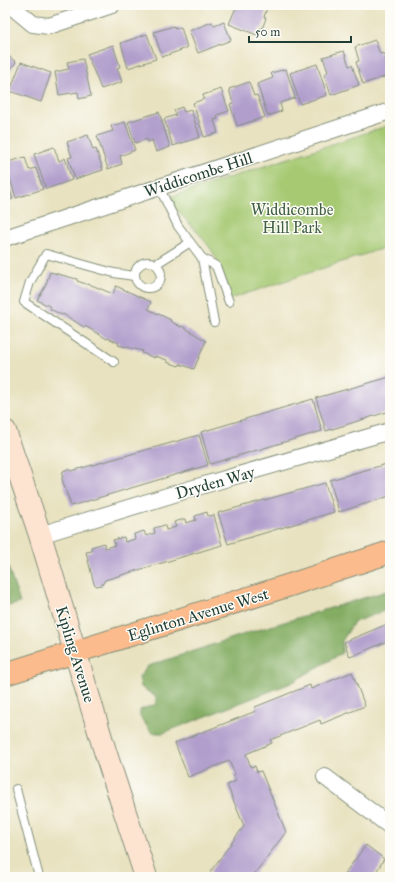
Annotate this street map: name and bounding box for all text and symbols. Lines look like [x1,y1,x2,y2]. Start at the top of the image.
scale bar [249,18,351,44]
text: 50 m [255,25,280,39]
street label: Widdicombe Hill [142,148,255,201]
park label: Widdicombe Hill Park [251,200,334,237]
street label: Dryden Way [173,462,257,503]
street label: Eglinton Avenue West [125,584,272,646]
street label: Kipling Avenue [51,604,99,705]

